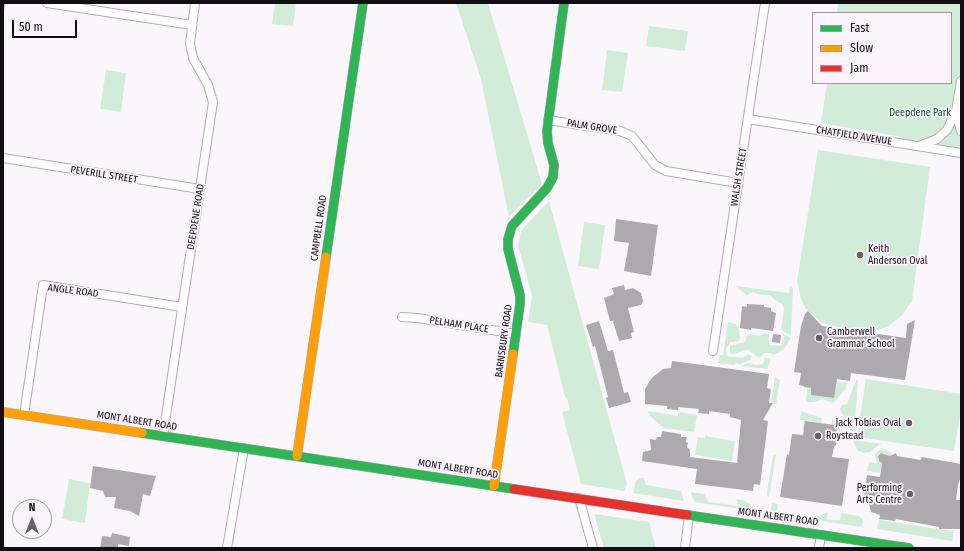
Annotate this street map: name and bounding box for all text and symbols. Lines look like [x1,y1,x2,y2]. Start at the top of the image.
scale bar [14,12,79,38]
legend [812,12,952,84]
text: 50 m [19,20,43,34]
text: Fast [850,21,869,35]
text: Slow [850,41,873,55]
text: Jam [850,61,868,75]
park label: Deepdene Park [889,107,951,119]
street label: PALM GROVE [566,117,618,137]
street label: CHATFIELD AVENUE [815,124,893,148]
street label: WALSH STREET [728,147,750,207]
street label: PEVERILL STREET [70,164,138,186]
street label: DEEPDENE ROAD [185,183,207,251]
street label: CAMPBELL ROAD [308,194,330,262]
place label: Keith Anderson Oval [868,243,927,266]
marker: Keith Anderson Oval [855,250,865,260]
street label: ANGLE ROAD [47,282,99,300]
street label: BARNSBURY ROAD [493,304,515,378]
street label: PELHAM PLACE [429,314,489,336]
place label: Camberwell Grammar School [827,326,895,350]
marker: Camberwell Grammar School [814,333,824,343]
street label: MONT ALBERT ROAD [96,409,178,433]
place label: Jack Tobias Oval [835,417,901,429]
marker: Jack Tobias Oval [904,418,914,428]
place label: Roystead [826,430,863,442]
marker: Roystead [813,431,823,441]
street label: MONT ALBERT ROAD [417,457,499,481]
place label: Performing Arts Centre [857,482,902,506]
marker: Performing Arts Centre [905,489,915,499]
north arrow [12,499,52,539]
text: N [29,501,35,514]
street label: MONT ALBERT ROAD [737,505,819,529]

